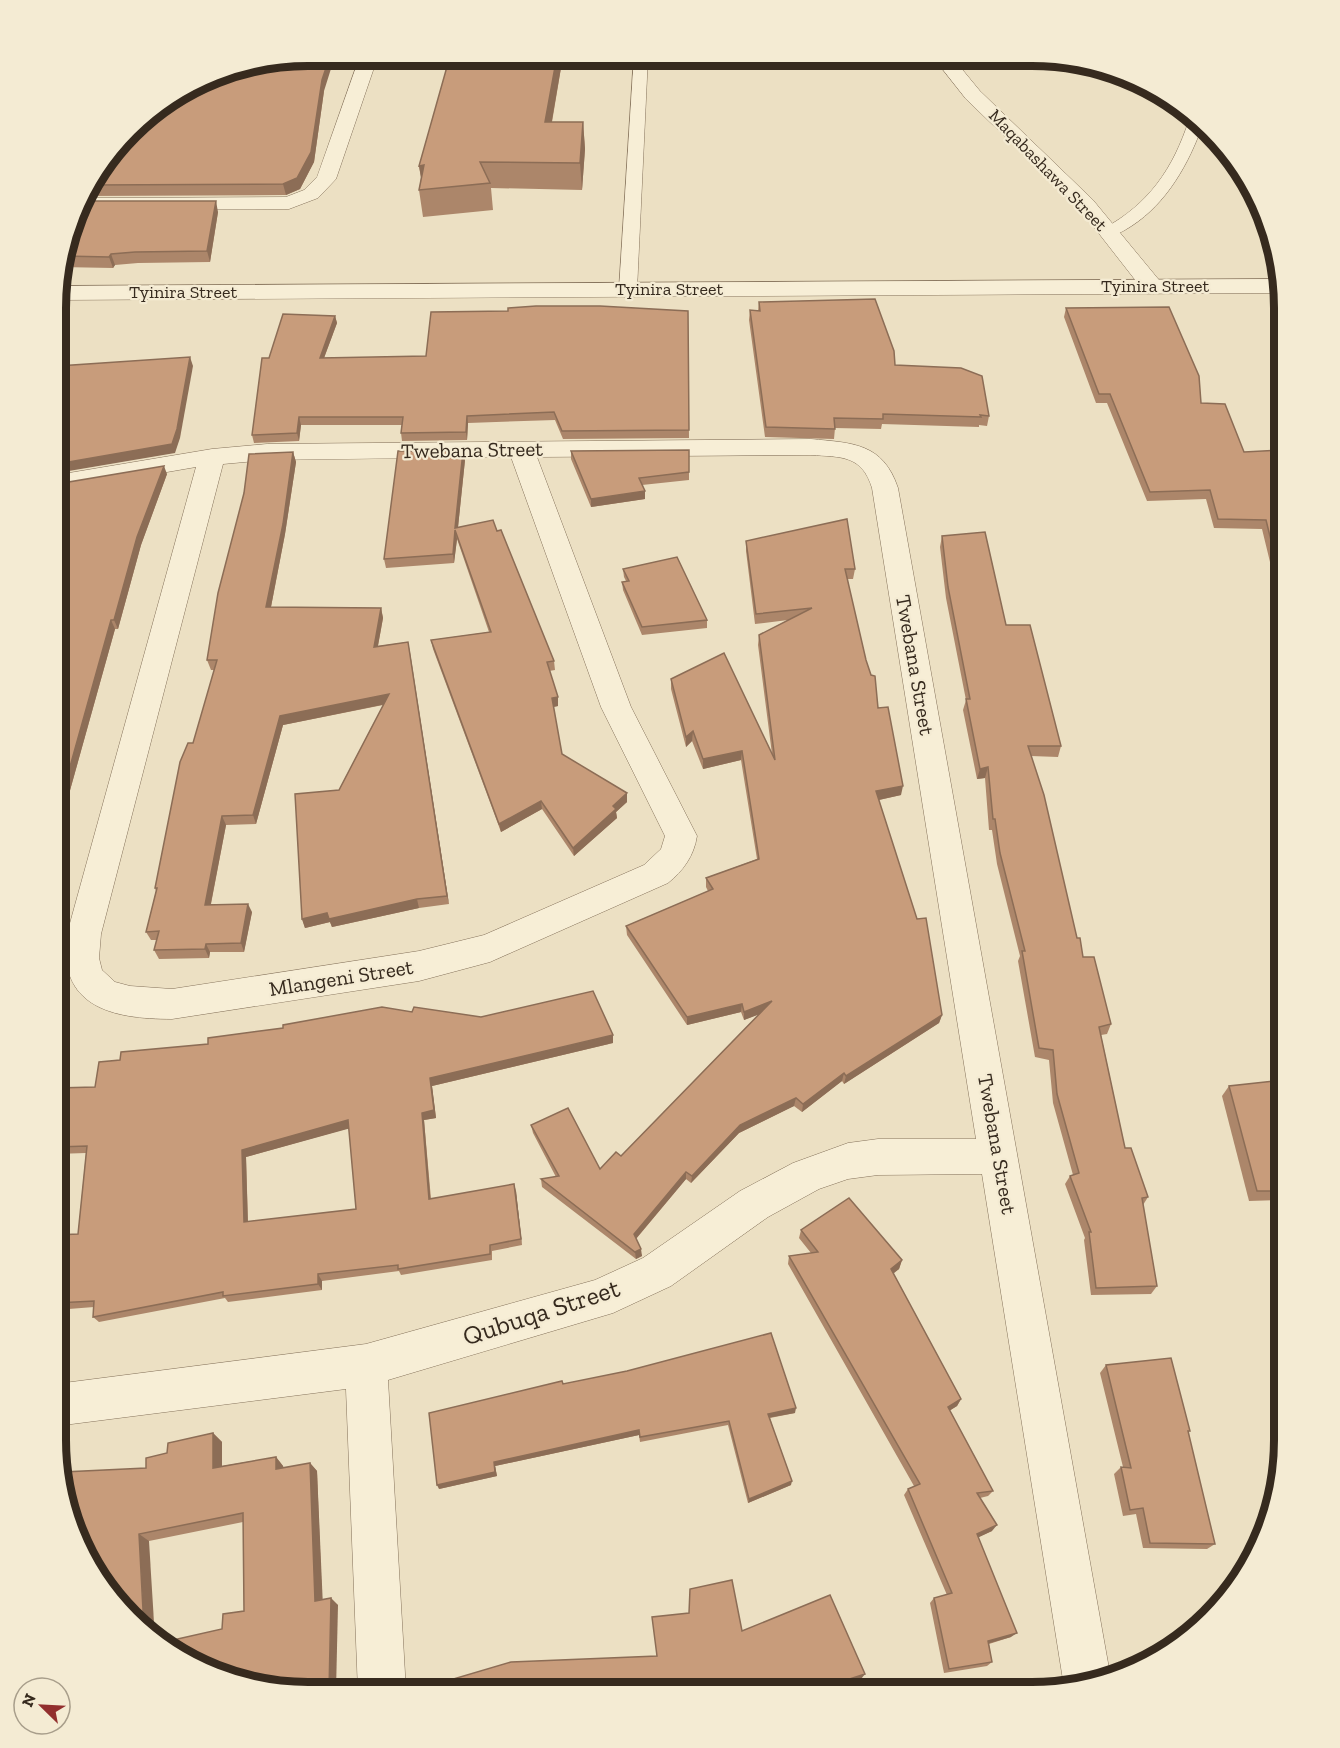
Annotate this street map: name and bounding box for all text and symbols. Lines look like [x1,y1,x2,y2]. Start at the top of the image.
street label: Maqabashawa Street [984,104,1112,236]
street label: Tyinira Street [1101,275,1209,297]
street label: Tyinira Street [615,278,723,300]
street label: Tyinira Street [129,281,237,303]
street label: Twebana Street [401,436,543,463]
street label: Twebana Street [891,593,940,737]
street label: Mlangeni Street [267,954,415,1001]
street label: Twebana Street [973,1072,1022,1216]
street label: Qubuqa Street [459,1271,624,1352]
north arrow [12,1676,72,1736]
text: N [18,1691,40,1710]

